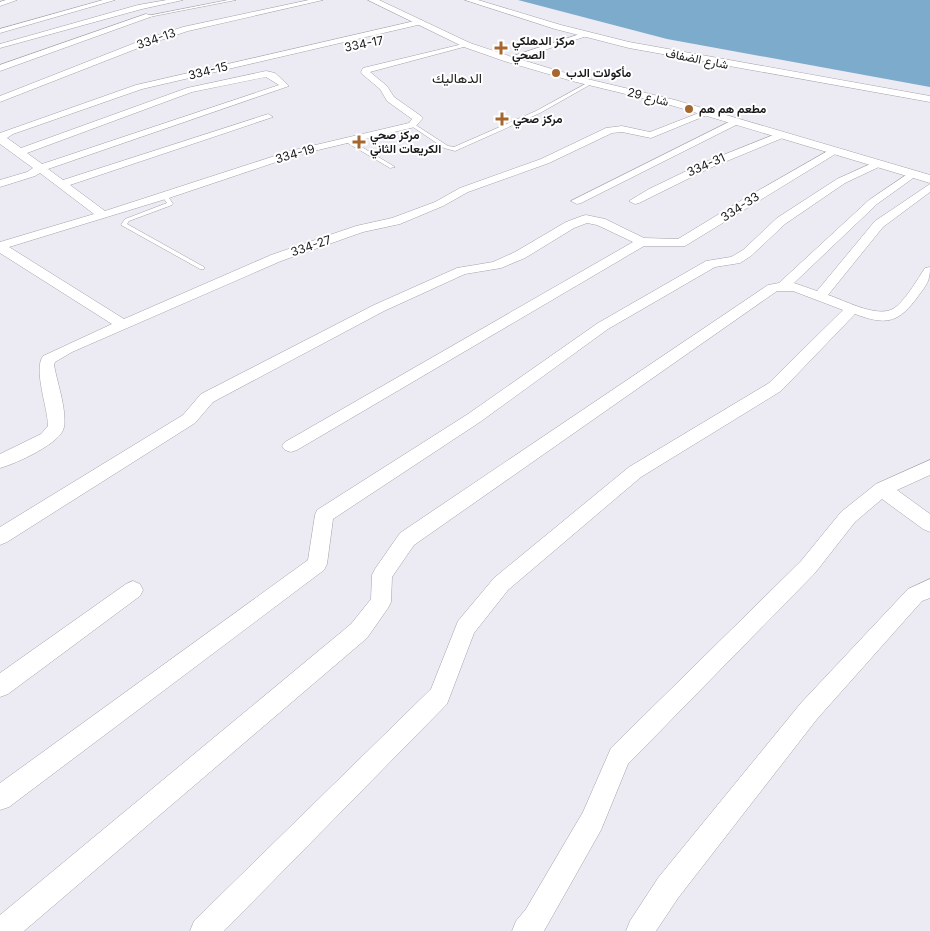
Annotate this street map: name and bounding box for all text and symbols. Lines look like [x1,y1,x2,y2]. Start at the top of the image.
street label: 334-13 [134,25,177,52]
street label: 334-17 [343,32,385,55]
place label: مركز الدهلكي الصحي [512,33,575,65]
marker: مركز الدهلكي الصحي [494,41,508,55]
street label: شارع الضفاف [664,45,730,74]
street label: 334-15 [187,58,229,83]
place label: مأكولات الدب [566,65,632,81]
marker: مأكولات الدب [550,67,562,79]
district label: الدهاليك [432,69,482,86]
street label: شارع 29 [625,84,670,111]
place label: مطعم هم هم [699,101,767,117]
marker: مطعم هم هم [683,103,695,115]
place label: مركز صحي [513,111,563,129]
marker: مركز صحي [495,112,509,126]
place label: مركز صحي الكريعات الثاني [370,127,441,159]
marker: مركز صحي الكريعات الثاني [352,135,366,149]
street label: 334-19 [273,141,316,166]
street label: 334-31 [684,150,727,180]
street label: 334-33 [718,189,762,225]
street label: 334-27 [289,232,333,259]

